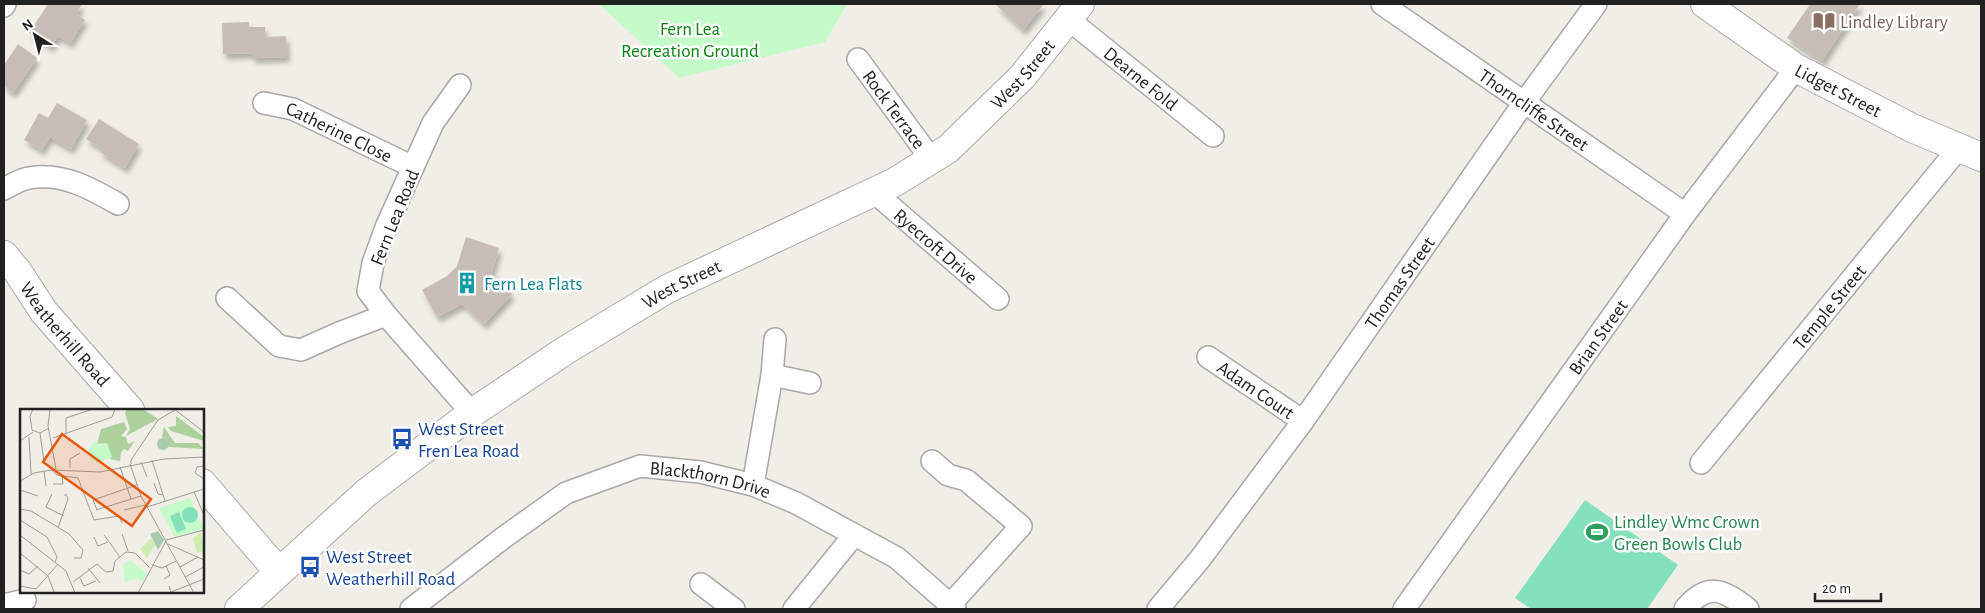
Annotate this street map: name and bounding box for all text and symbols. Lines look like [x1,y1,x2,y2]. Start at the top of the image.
library icon: Lindley Library [1811,8,1837,34]
north arrow [10,10,60,60]
place label: Lindley Library [1840,13,1948,32]
text: N [20,17,36,34]
park label: Fern Lea Recreation Ground [621,20,759,61]
street label: West Street [987,36,1059,113]
street label: Dearne Fold [1100,44,1181,115]
street label: Lidget Street [1791,61,1884,121]
street label: Thorncliffe Street [1475,66,1591,155]
street label: Rock Terrace [859,67,928,153]
street label: Catherine Close [284,100,395,166]
street label: Fern Lea Road [368,167,423,268]
street label: Ryecroft Drive [890,206,981,288]
street label: Thomas Street [1362,234,1439,333]
street label: West Street [639,257,724,313]
street label: Temple Street [1790,262,1870,354]
building icon: Fern Lea Flats [454,270,480,296]
place label: Fern Lea Flats [484,275,583,294]
street label: Weatherhill Road [16,279,113,391]
street label: Brian Street [1566,297,1632,379]
street label: Adam Court [1213,358,1297,423]
inset map [20,409,204,593]
place label: West Street Fren Lea Road [418,420,520,461]
bus stop icon: West Street Fren Lea Road [389,426,415,452]
street label: Blackthorn Drive [649,459,773,502]
place label: Lindley Wmc Crown Green Bowls Club [1614,513,1760,554]
sports icon: Lindley Wmc Crown Green Bowls Club [1584,519,1610,545]
place label: West Street Weatherhill Road [326,548,455,589]
bus stop icon: West Street Weatherhill Road [297,554,323,580]
scale bar [1815,570,1881,602]
text: 20 m [1822,581,1851,596]

